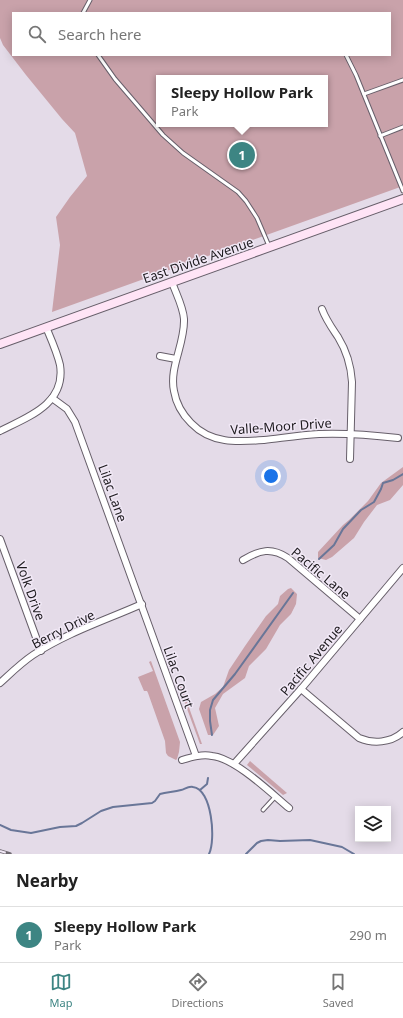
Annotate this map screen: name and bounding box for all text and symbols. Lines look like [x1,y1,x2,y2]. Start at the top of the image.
search box [12,12,391,56]
icon: search [26,23,48,45]
text: Search here [58,24,141,44]
popup [156,75,328,127]
text: Sleepy Hollow Park [171,82,313,102]
text: Park [171,102,198,120]
pin: 1 [229,140,255,170]
street label: East Divide Avenue [140,233,256,287]
street label: Valle-Moor Drive [230,413,332,439]
street label: Lilac Lane [94,462,132,524]
your location [261,466,281,486]
street label: Pacific Lane [288,543,354,603]
street label: Volk Drive [12,559,50,623]
street label: Berry Drive [28,605,98,653]
street label: Pacific Avenue [276,621,346,699]
street label: Lilac Court [159,644,199,711]
map controls [355,806,391,842]
button: layers [355,806,391,842]
text: Nearby [16,869,78,892]
text: Sleepy Hollow Park [54,916,196,936]
text: 1 [25,926,33,944]
text: 290 m [349,926,387,944]
text: Park [54,936,81,954]
tab: Map [50,971,72,1010]
tab: Directions [171,971,224,1010]
tab: Saved [323,971,353,1010]

